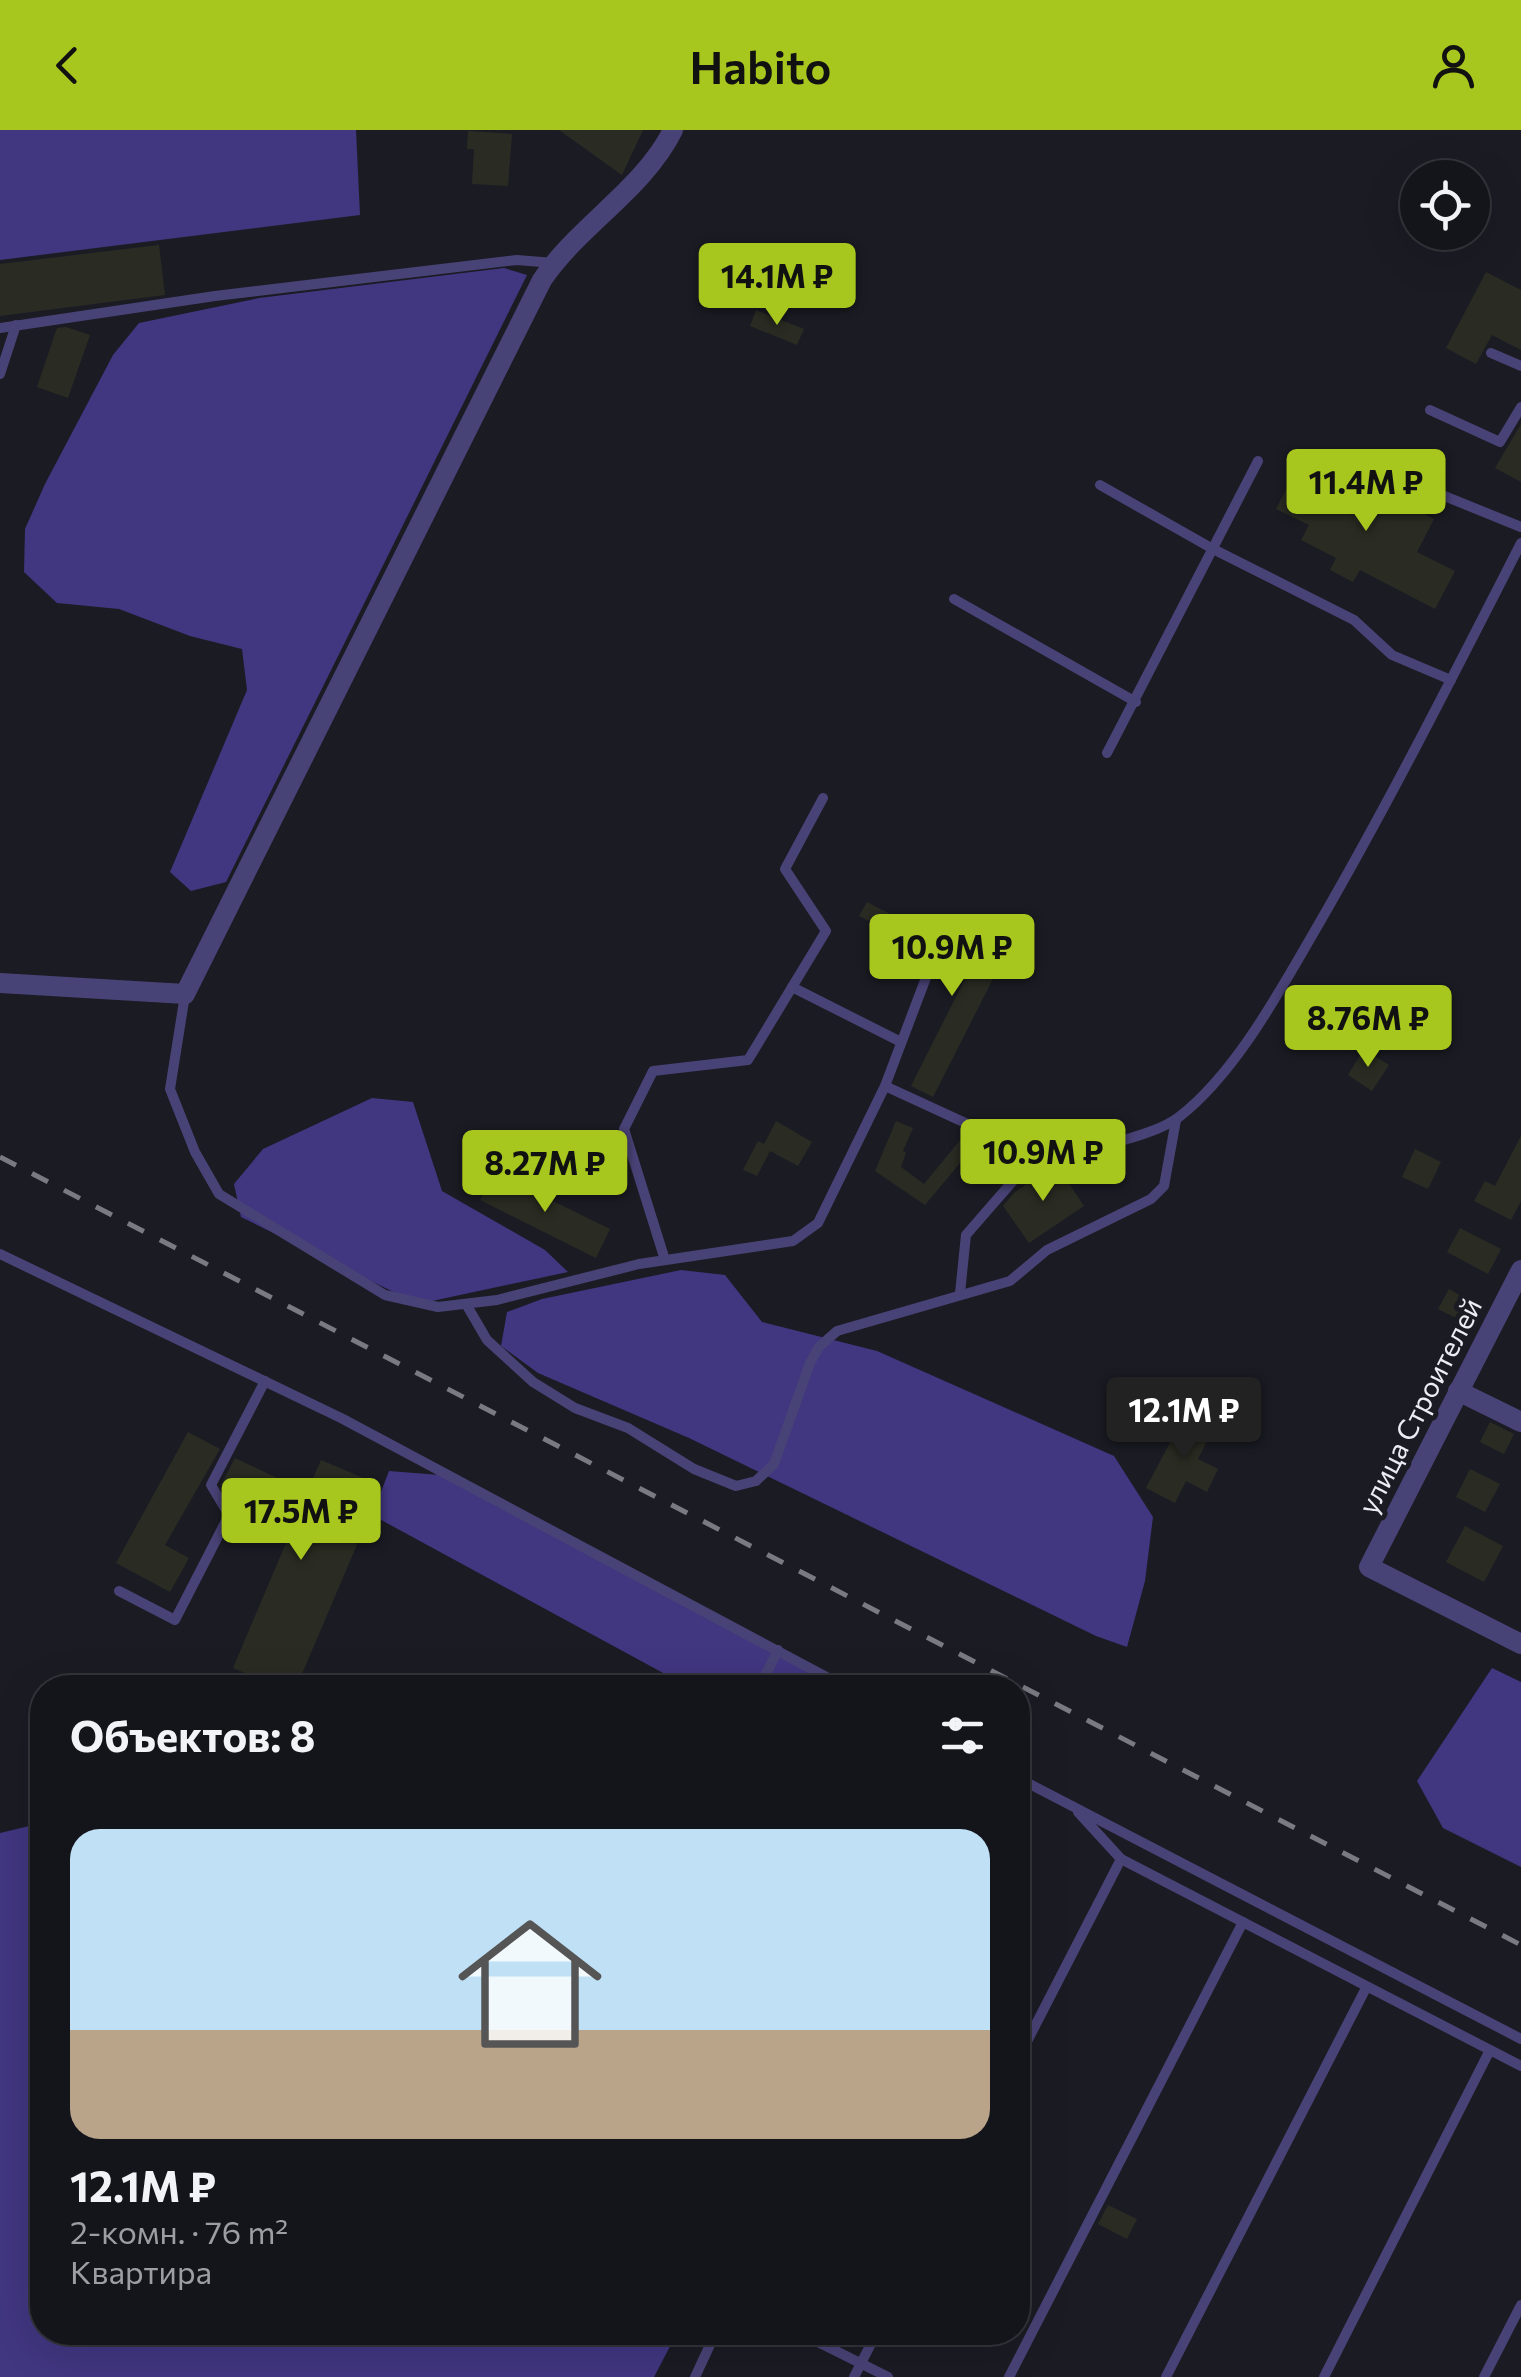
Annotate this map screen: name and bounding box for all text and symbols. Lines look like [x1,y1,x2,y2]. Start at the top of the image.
icon: back [40,38,95,93]
text: Habito [690,38,831,93]
icon: person [1426,38,1481,93]
map controls [1400,160,1490,250]
button: locate [1400,160,1490,250]
pin: 14.1M ₽ [685,243,869,328]
text: 14.1M ₽ [721,255,833,295]
pin: 11.4M ₽ [1274,449,1458,534]
text: 11.4M ₽ [1309,461,1423,501]
pin: 10.9M ₽ [860,914,1044,999]
text: 10.9M ₽ [891,926,1013,966]
pin: 8.76M ₽ [1276,985,1460,1070]
text: 8.76M ₽ [1307,997,1429,1037]
pin: 10.9M ₽ [951,1119,1135,1204]
pin: 8.27M ₽ [453,1130,637,1215]
text: 10.9M ₽ [982,1131,1104,1171]
text: 8.27M ₽ [484,1142,606,1182]
street label: улица Строителей [1350,1292,1488,1519]
pin: 12.1M ₽ [1092,1377,1276,1462]
text: 12.1M ₽ [1128,1389,1240,1429]
pin: 17.5M ₽ [209,1478,393,1563]
text: 17.5M ₽ [244,1490,358,1530]
icon: filters [935,1708,990,1763]
text: Объектов: 8 [70,1709,315,1761]
icon: home [440,1894,620,2074]
text: 12.1M ₽ [70,2159,216,2211]
text: 2-комн. · 76 m² [70,2211,288,2251]
text: Квартира [70,2251,212,2291]

